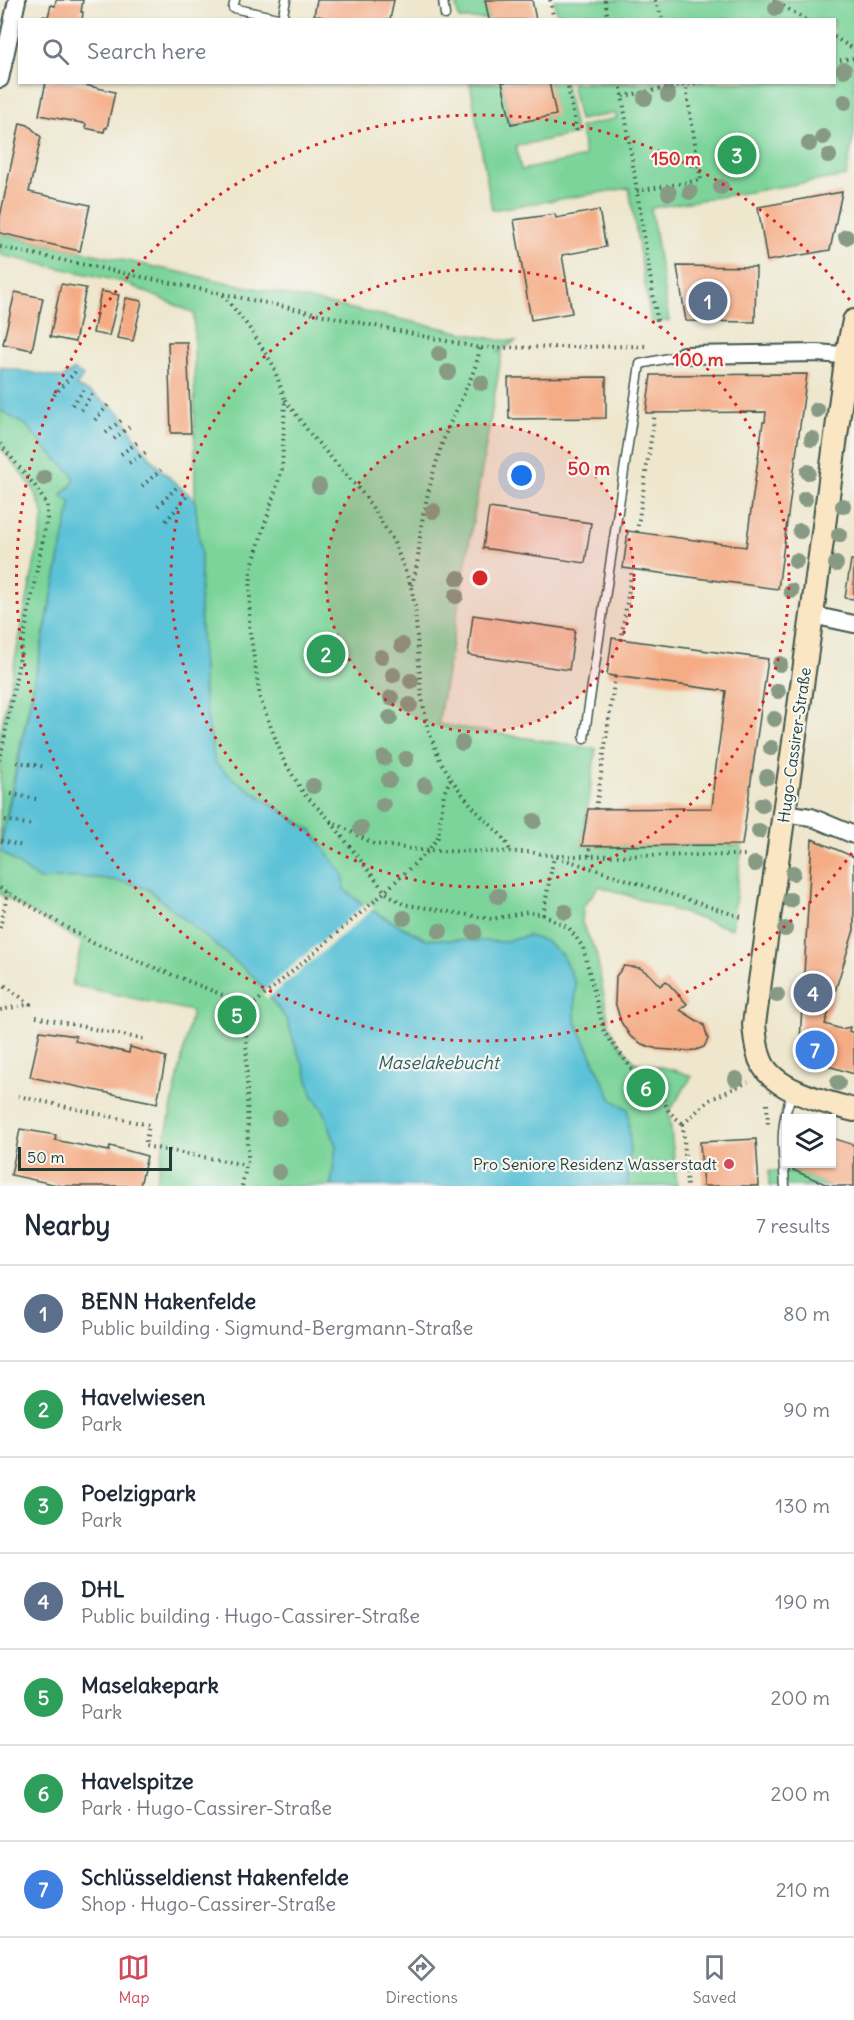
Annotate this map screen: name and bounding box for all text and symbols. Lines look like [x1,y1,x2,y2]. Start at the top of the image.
search box [18,18,836,84]
icon: search [39,35,72,68]
text: Search here [87,37,206,65]
pin: 3 [718,132,756,178]
text: 150 m [651,147,701,170]
pin: 1 [688,278,728,324]
text: 100 m [673,348,724,371]
text: 50 m [568,457,610,480]
your location [507,461,536,490]
centre of rings [470,568,490,588]
pin: 2 [306,632,346,676]
street label: Hugo-Cassirer-Straße [773,666,815,824]
pin: 4 [794,970,832,1016]
pin: 5 [218,992,256,1038]
pin: 7 [796,1028,834,1072]
water label: Maselakebucht [377,1051,501,1074]
pin: 6 [626,1066,666,1110]
map controls [782,1114,836,1168]
button: layers [782,1114,836,1168]
scale bar [18,1144,172,1172]
text: 50 m [27,1147,65,1167]
place label: Pro Seniore Residenz Wasserstadt [473,1154,718,1174]
marker: Pro Seniore Residenz Wasserstadt [722,1157,736,1171]
text: Nearby [24,1209,110,1242]
text: 7 results [756,1213,830,1238]
text: BENN Hakenfelde [81,1287,256,1315]
text: 1 [40,1301,47,1326]
text: 80 m [783,1301,830,1326]
text: Public building · Sigmund-Bergmann-Straße [81,1315,473,1340]
text: Havelwiesen [81,1383,206,1411]
text: 2 [38,1397,49,1422]
text: 90 m [783,1397,830,1422]
text: Park [81,1411,122,1436]
text: Poelzigpark [81,1479,196,1507]
text: 3 [38,1493,49,1518]
text: 130 m [775,1493,830,1518]
text: Park [81,1507,122,1532]
text: DHL [81,1575,124,1603]
text: 4 [38,1589,49,1614]
text: 190 m [775,1589,830,1614]
text: Public building · Hugo-Cassirer-Straße [81,1603,420,1628]
text: Maselakepark [81,1671,219,1699]
text: 5 [38,1685,49,1710]
text: 200 m [770,1685,830,1710]
text: Park [81,1699,122,1724]
text: Havelspitze [81,1767,194,1795]
text: 6 [38,1781,49,1806]
text: 200 m [770,1781,830,1806]
text: Park · Hugo-Cassirer-Straße [81,1795,332,1820]
text: Schlüsseldienst Hakenfelde [81,1863,349,1891]
text: 7 [39,1877,48,1902]
text: 210 m [776,1877,830,1902]
text: Shop · Hugo-Cassirer-Straße [81,1891,336,1916]
tab: Map [117,1951,150,2007]
tab: Directions [385,1951,458,2007]
tab: Saved [693,1951,737,2007]

